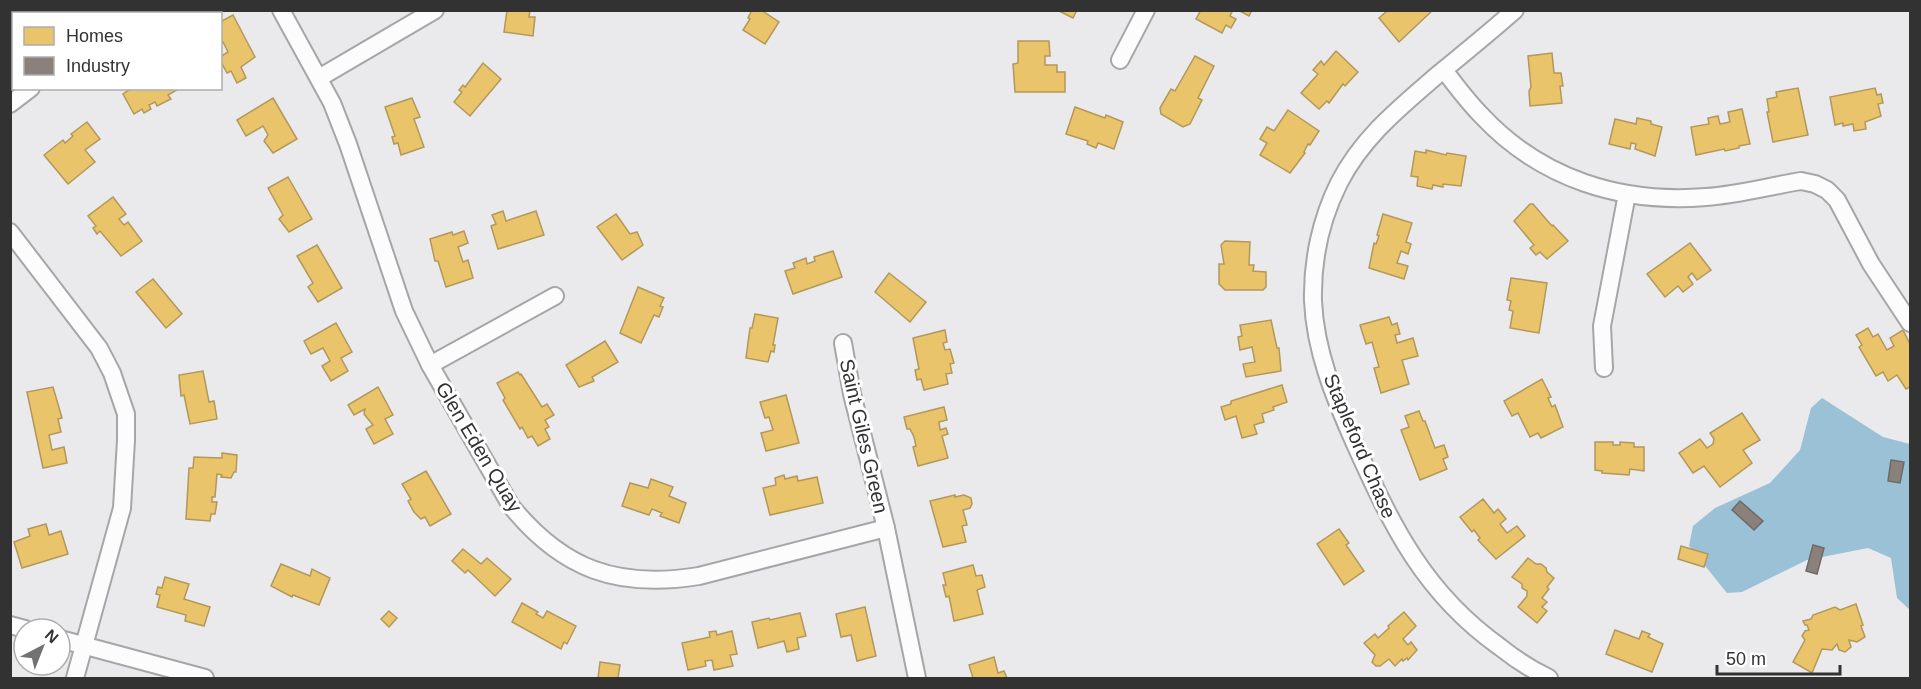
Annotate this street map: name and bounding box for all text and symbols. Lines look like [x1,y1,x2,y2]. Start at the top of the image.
legend [12,12,222,90]
text: Homes [66,26,123,46]
text: Industry [66,56,130,76]
street label: Saint Giles Green [836,357,892,515]
street label: Stapleford Chase [1320,371,1400,521]
street label: Glen Eden Quay [431,378,527,516]
north arrow [12,617,72,677]
text: N [42,626,62,646]
scale bar [1717,638,1840,676]
text: 50 m [1726,649,1766,669]

